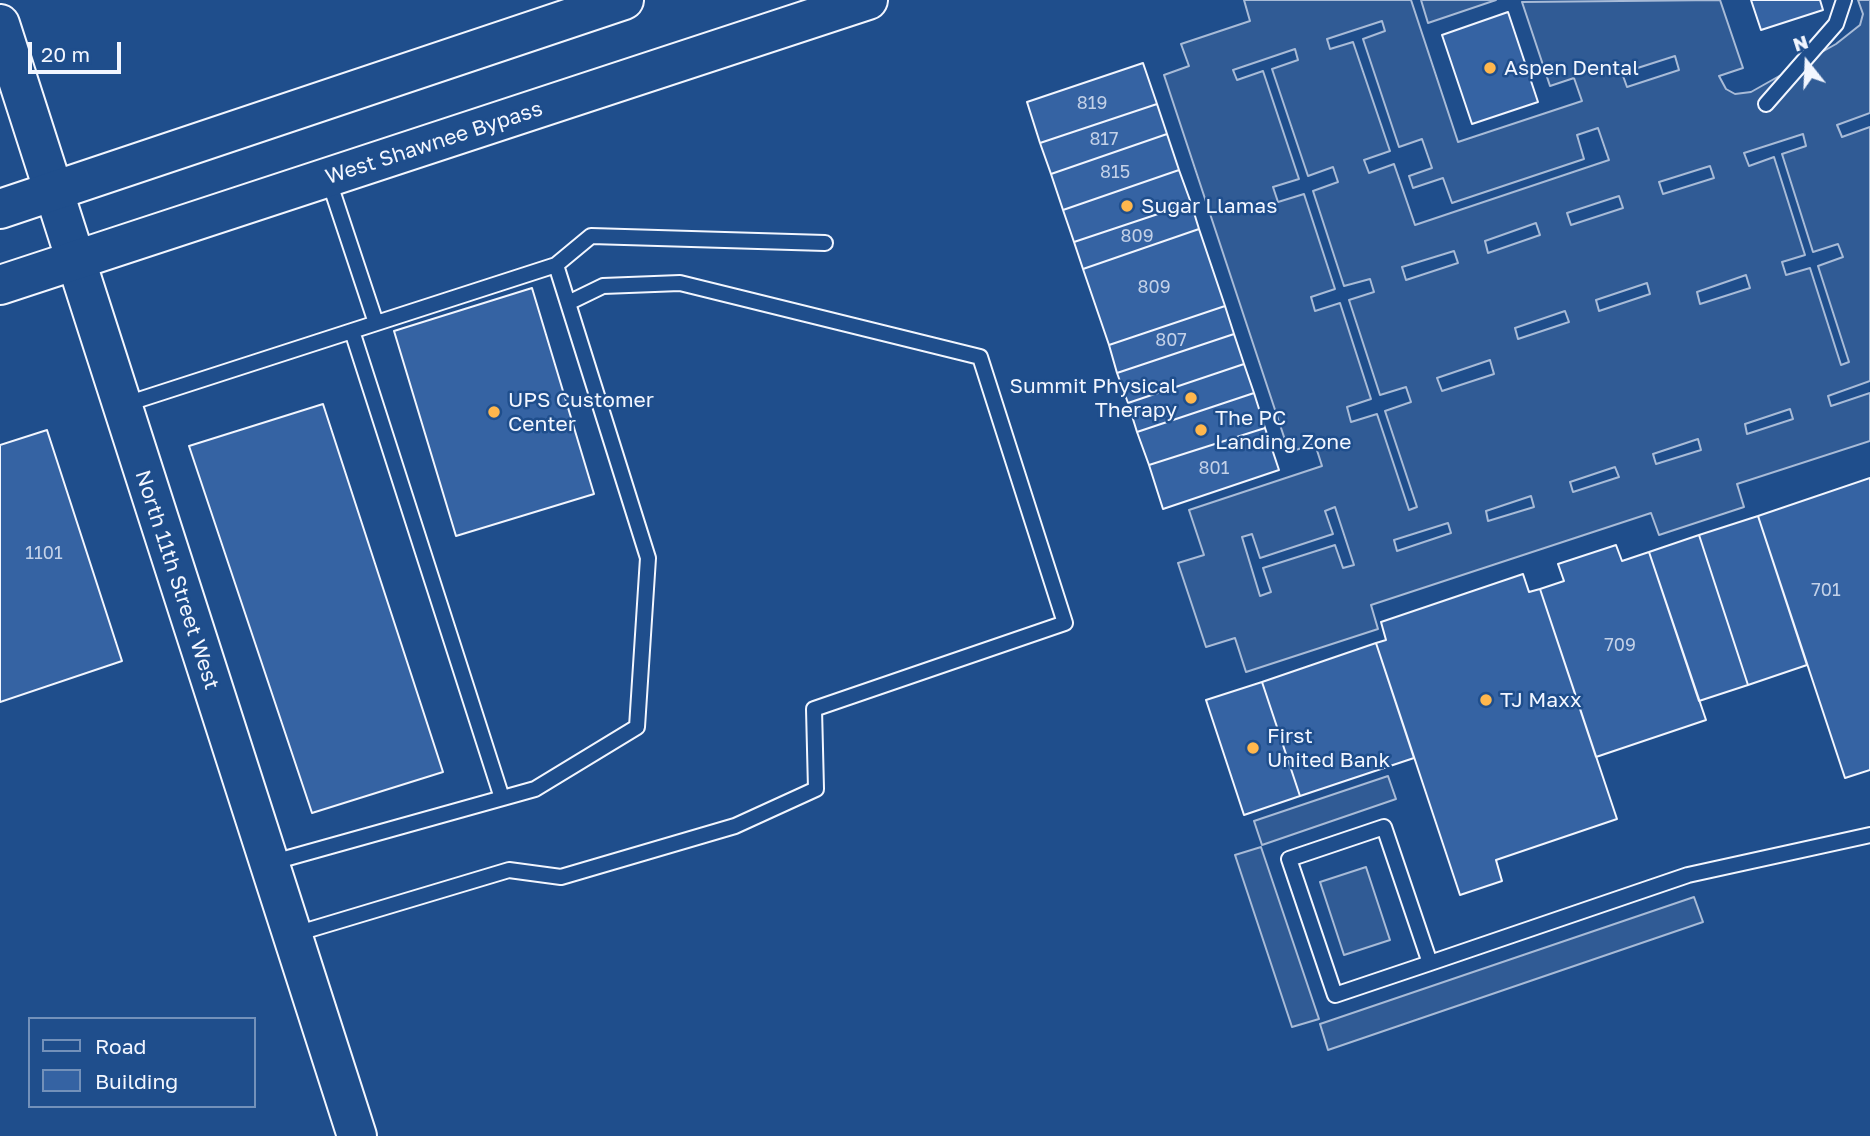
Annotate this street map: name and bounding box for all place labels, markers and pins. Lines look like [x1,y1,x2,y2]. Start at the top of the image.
place label: Aspen Dental [1504,55,1639,81]
marker: Aspen Dental [1482,60,1498,76]
place label: Sugar Llamas [1141,193,1277,219]
marker: Sugar Llamas [1119,198,1135,214]
place label: Summit Physical Therapy [1010,373,1177,423]
place label: UPS Customer Center [508,387,654,437]
marker: Summit Physical Therapy [1183,390,1199,406]
marker: UPS Customer Center [486,404,502,420]
place label: The PC Landing Zone [1215,405,1351,455]
marker: The PC Landing Zone [1193,422,1209,438]
place label: TJ Maxx [1500,687,1581,713]
marker: TJ Maxx [1478,692,1494,708]
place label: First United Bank [1267,723,1390,773]
marker: First United Bank [1245,740,1261,756]

